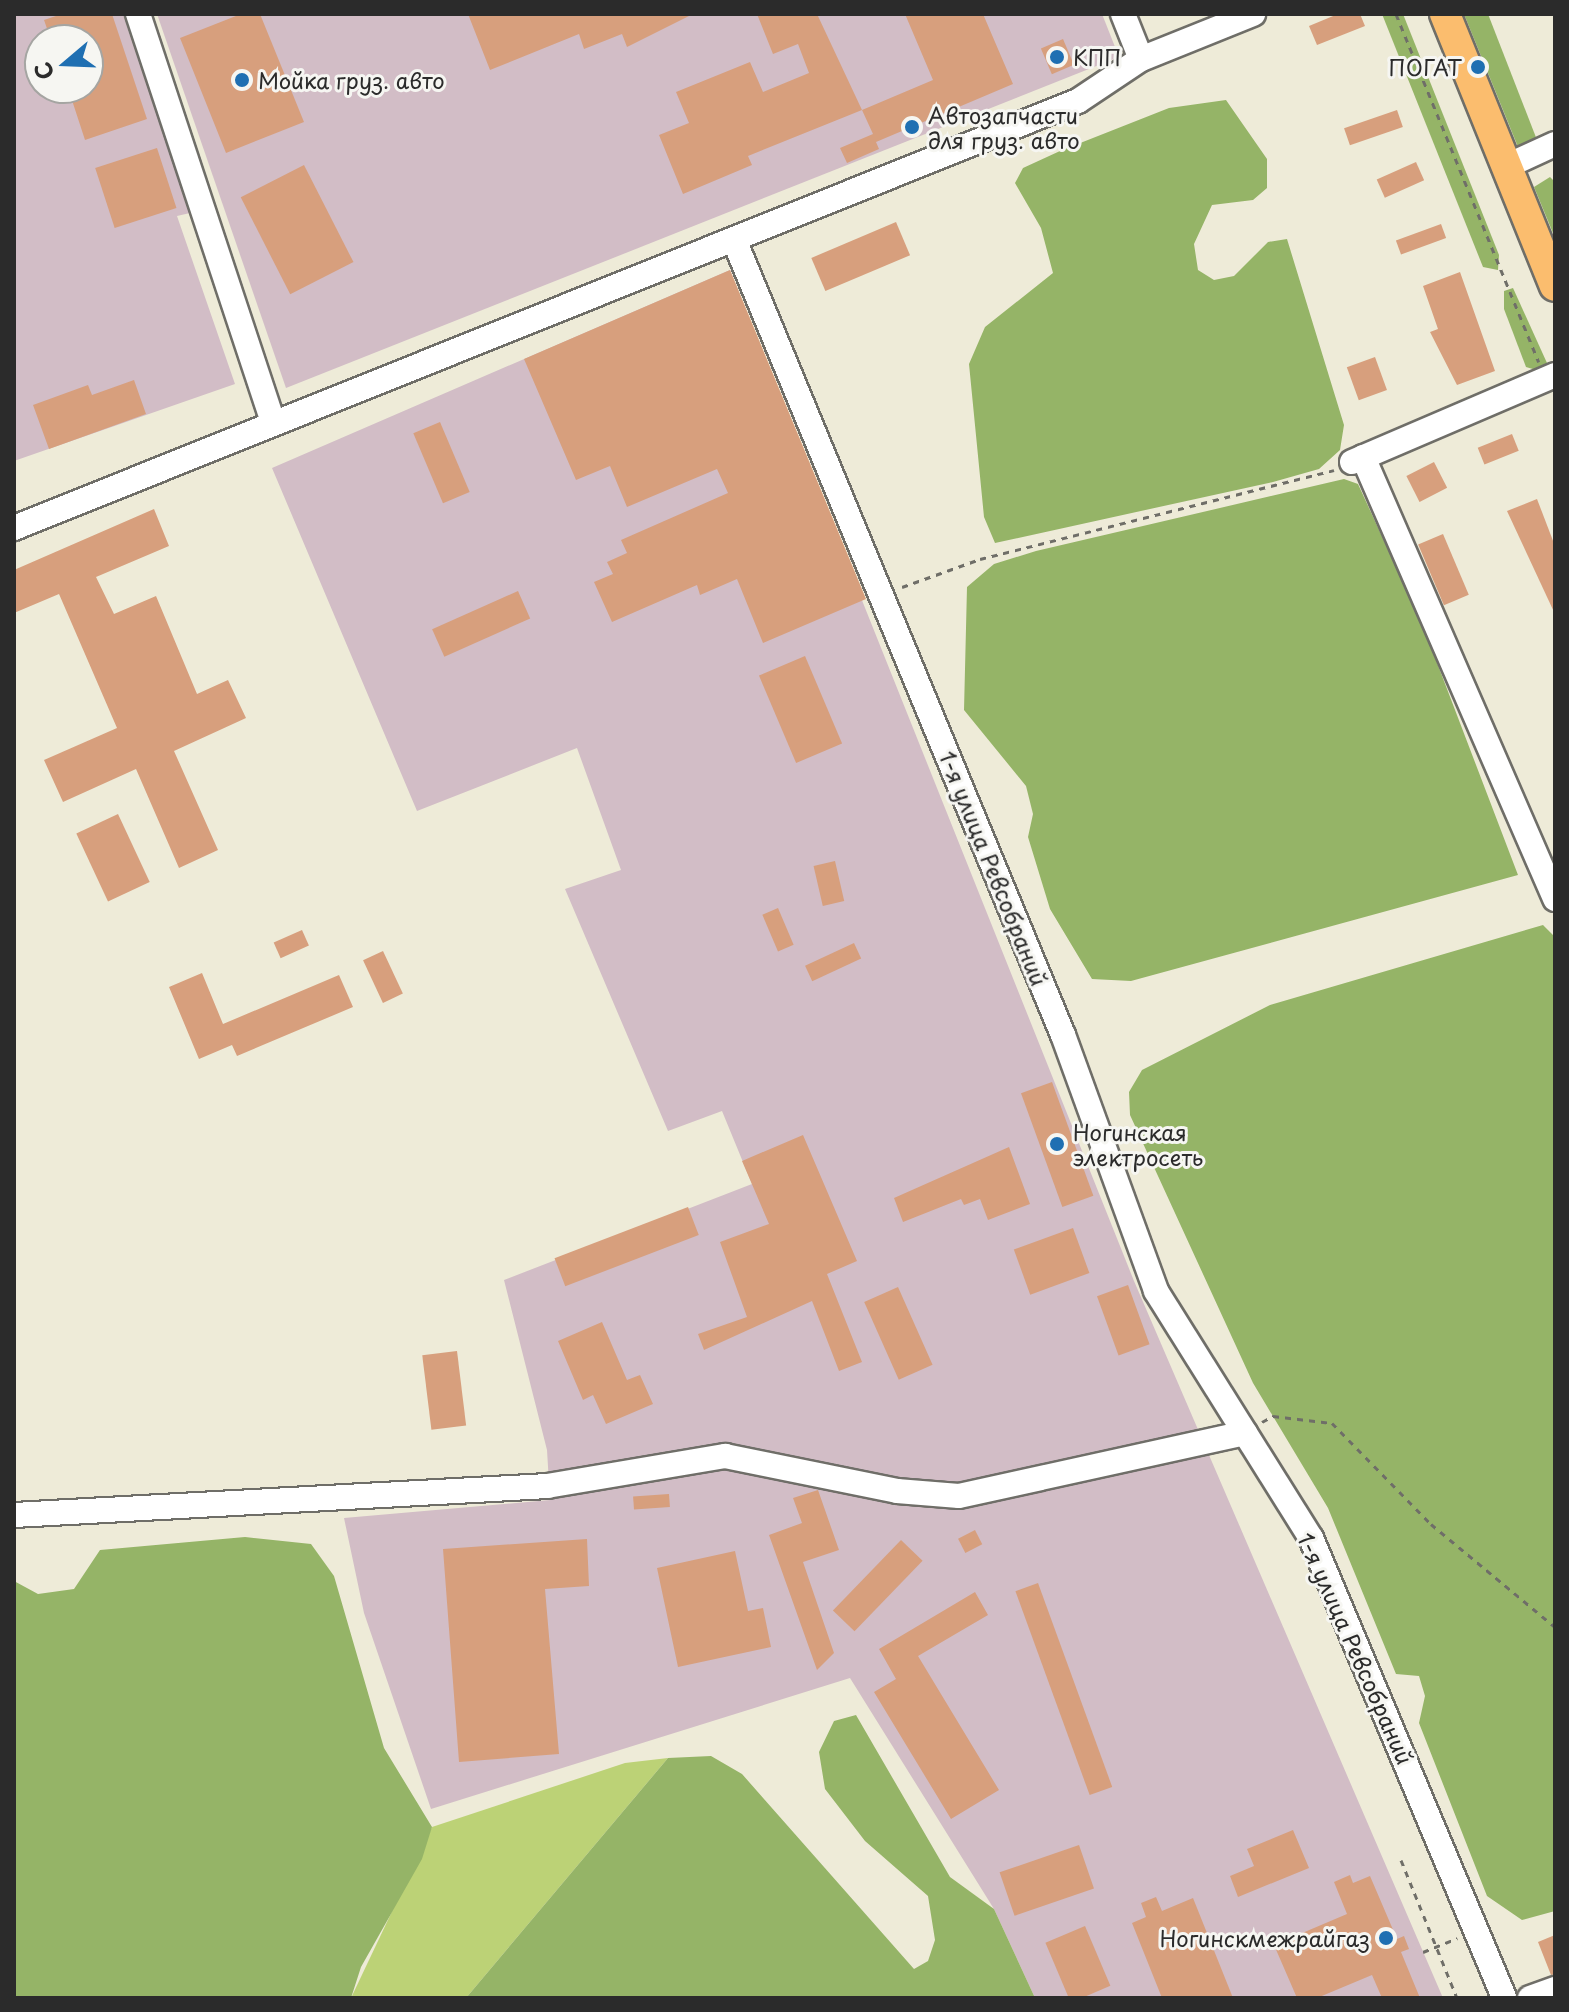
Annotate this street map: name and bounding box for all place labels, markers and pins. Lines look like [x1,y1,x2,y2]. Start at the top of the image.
place label: КПП [1073,44,1122,70]
marker: КПП [1048,48,1066,66]
place label: ПОГАТ [1389,54,1462,80]
marker: ПОГАТ [1469,58,1487,76]
place label: Мойка груз. авто [258,67,447,93]
marker: Мойка груз. авто [233,71,251,89]
place label: Автозапчасти для груз. авто [928,101,1080,152]
marker: Автозапчасти для груз. авто [903,118,921,136]
place label: Ногинская электросеть [1073,1118,1203,1170]
marker: Ногинская электросеть [1048,1135,1066,1153]
place label: Ногинскмежрайгаз [1160,1925,1370,1951]
marker: Ногинскмежрайгаз [1377,1929,1395,1947]

